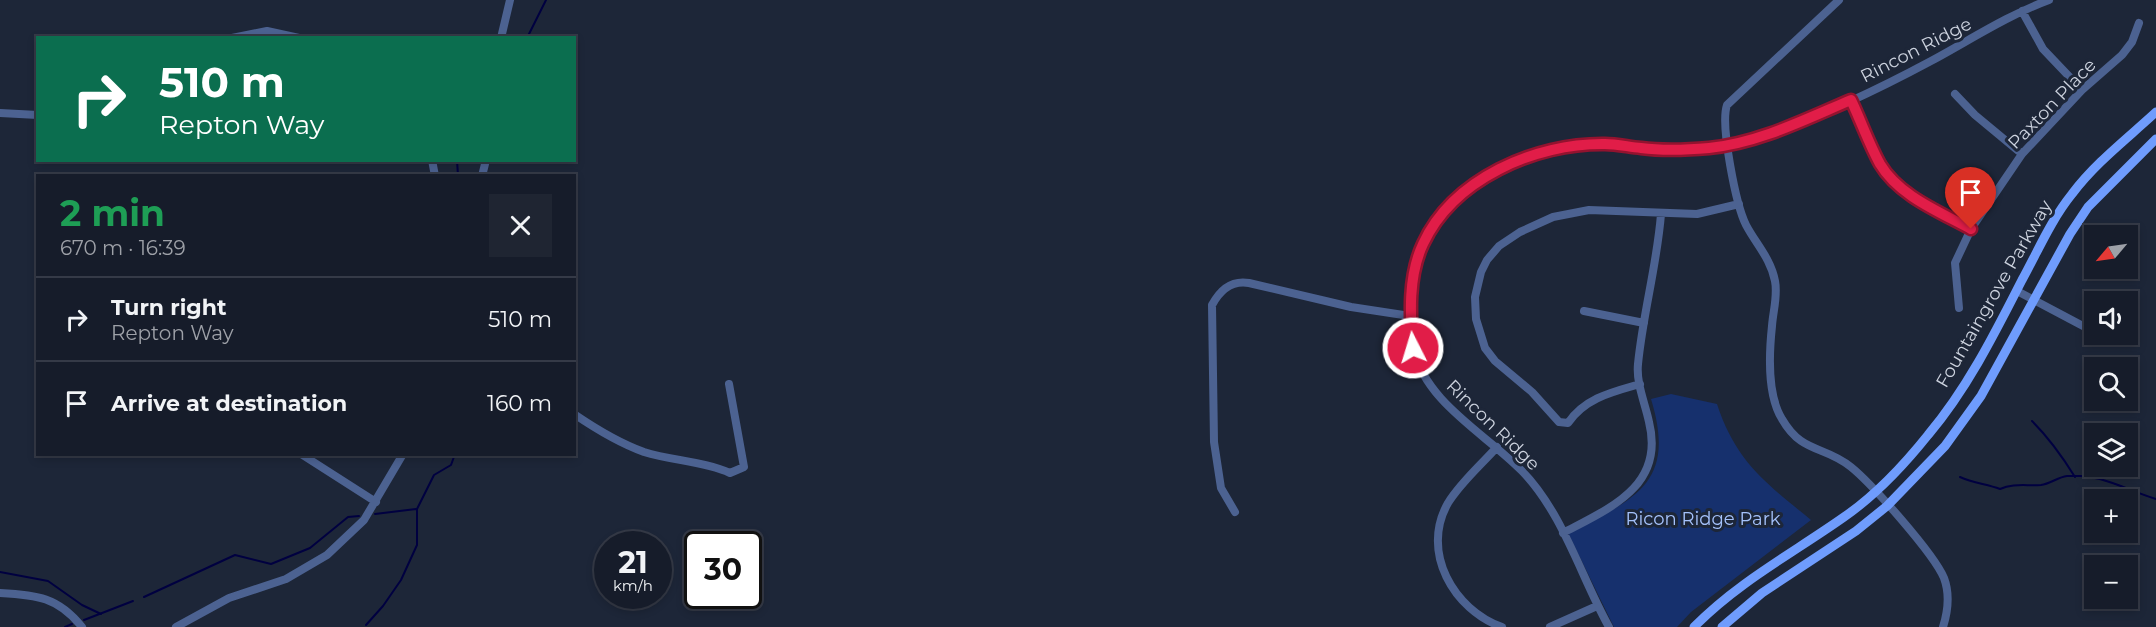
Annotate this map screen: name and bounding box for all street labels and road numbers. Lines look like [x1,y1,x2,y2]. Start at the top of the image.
street label: Rincon Ridge [1857,13,1975,87]
street label: Paxton Place [2003,54,2101,154]
street label: Fountaingrove Parkway [1931,196,2057,392]
street label: Rincon Ridge [1442,375,1544,475]

